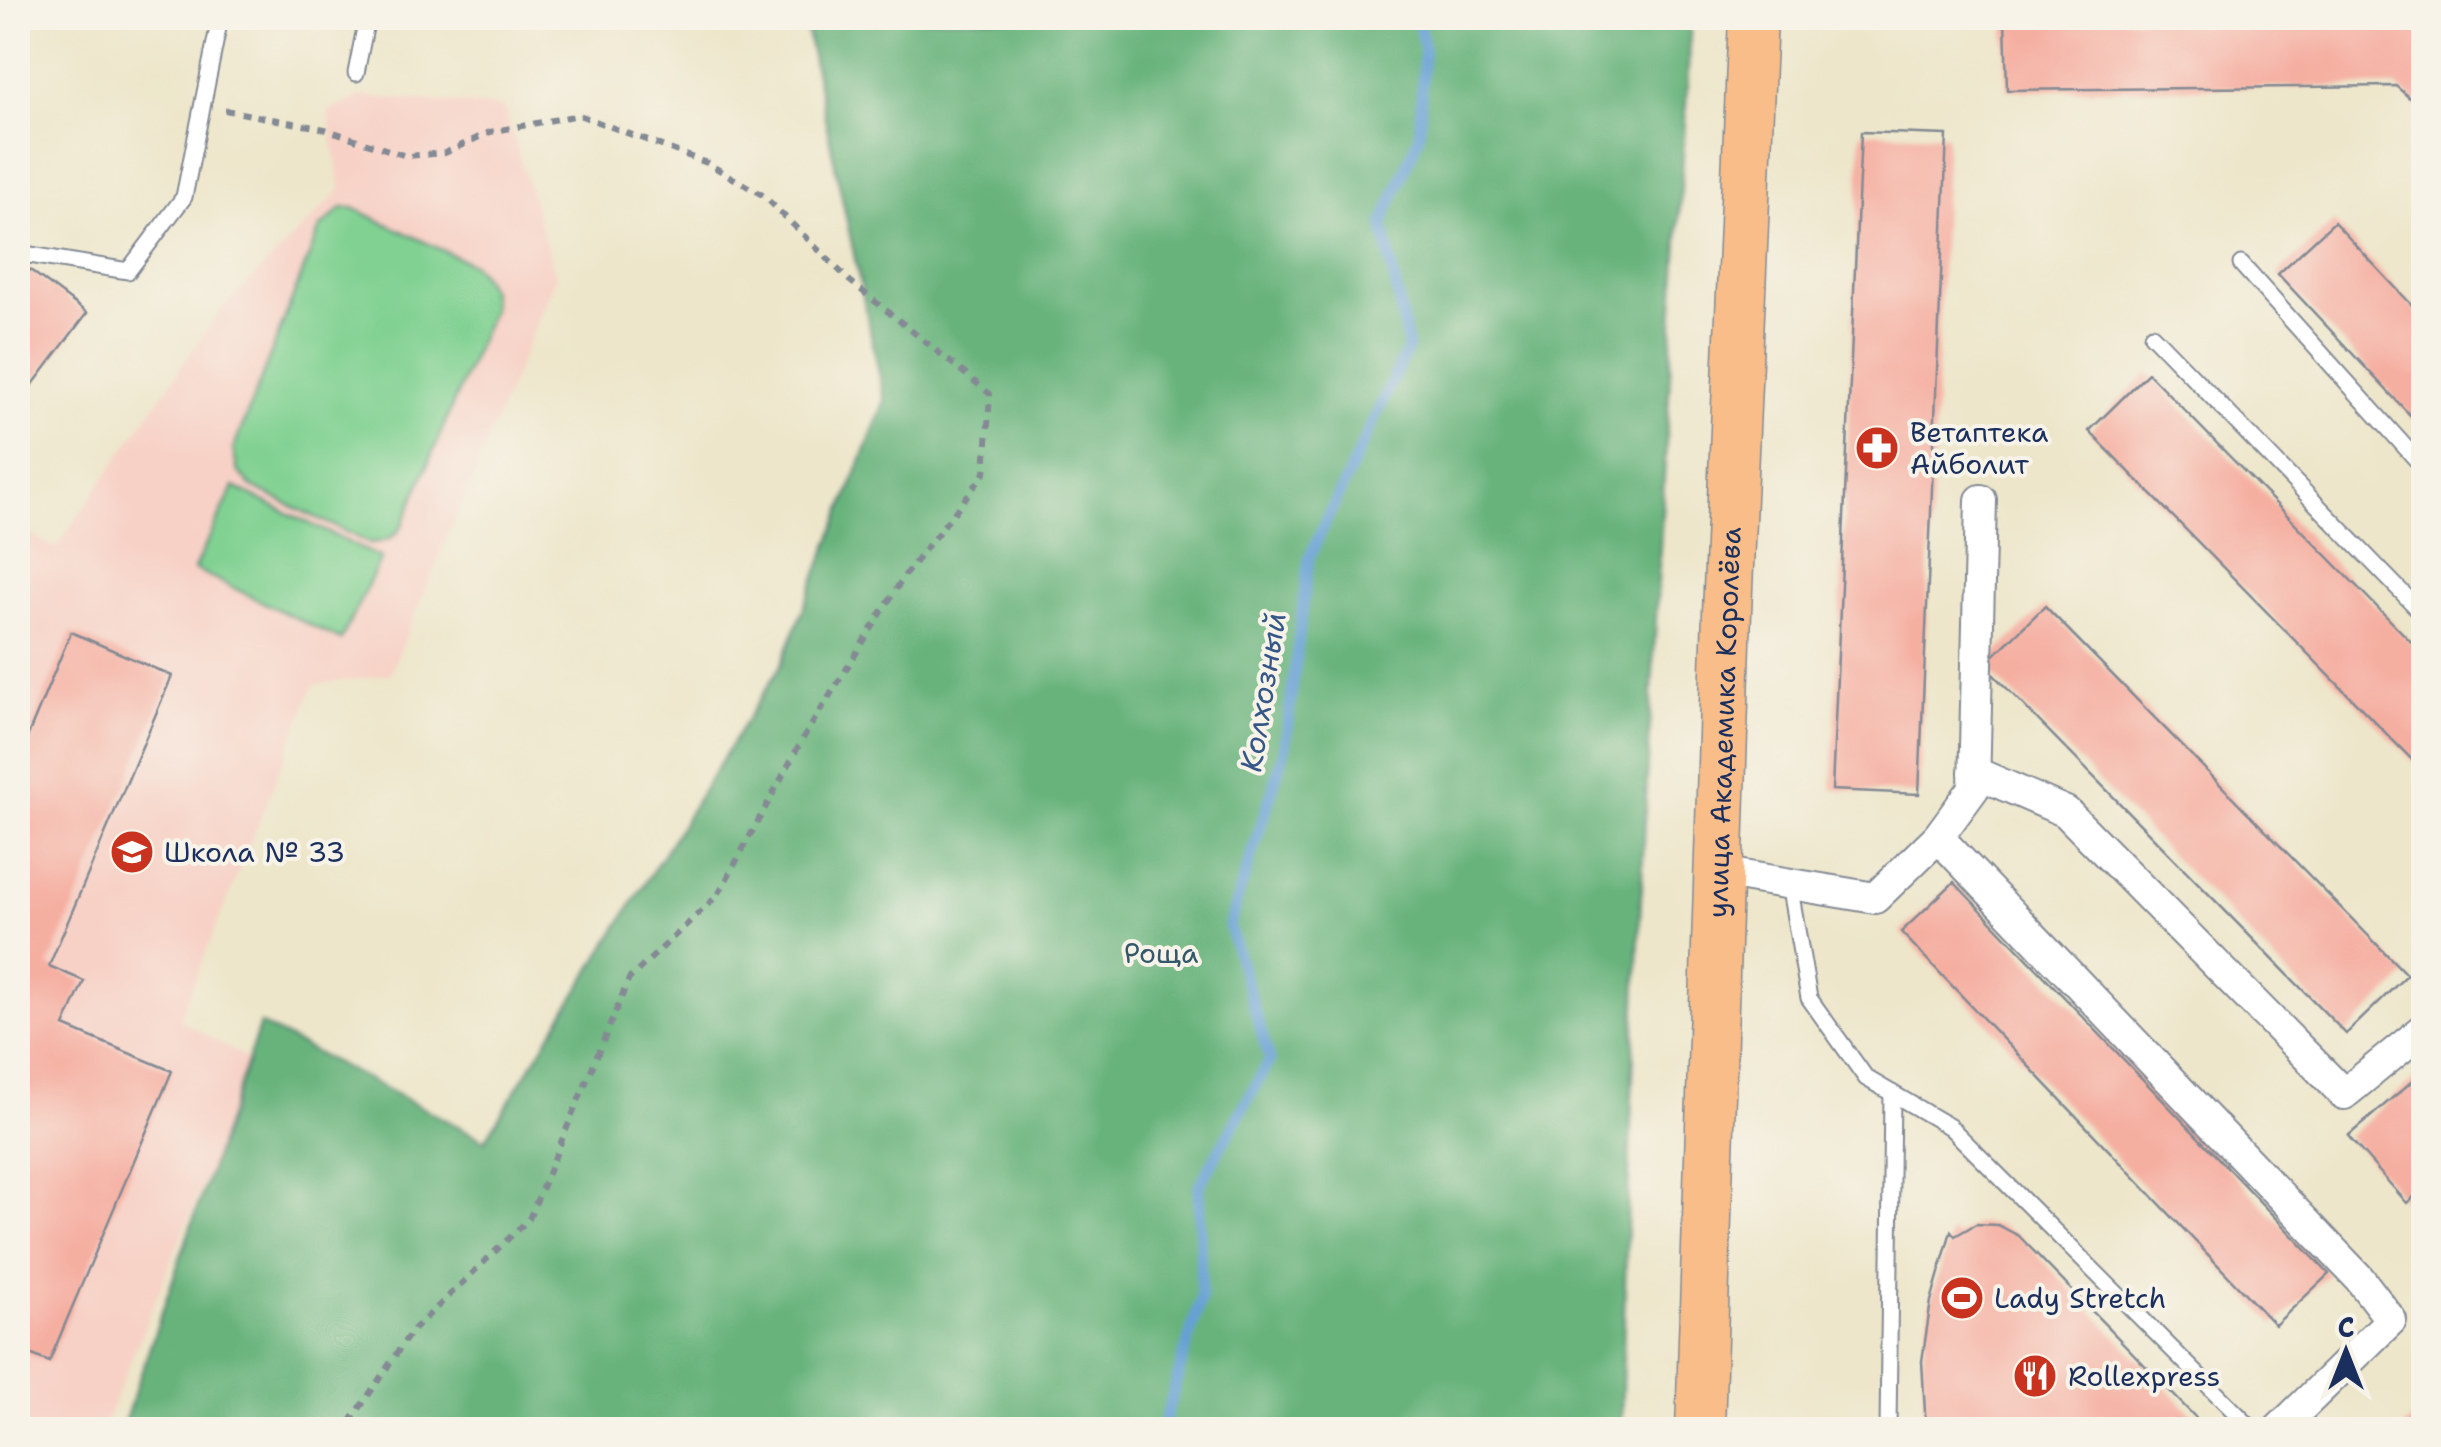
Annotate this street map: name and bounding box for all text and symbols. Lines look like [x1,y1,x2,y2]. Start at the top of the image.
place label: Ветаптека Айболит [1910,413,2048,483]
pharmacy icon: Ветаптека Айболит [1854,425,1900,471]
street label: улица Академика Королёва [1698,526,1750,919]
water label: Колхозный [1230,609,1296,775]
school or university icon: Школа № 33 [109,829,155,875]
place label: Школа № 33 [164,833,345,871]
park label: Роща [1124,934,1198,972]
sports icon: Lady Stretch [1939,1275,1985,1321]
place label: Lady Stretch [1994,1279,2166,1317]
north arrow [2296,1302,2396,1402]
text: С [2337,1308,2355,1346]
restaurant icon: Rollexpress [2012,1353,2058,1399]
place label: Rollexpress [2068,1357,2220,1395]

